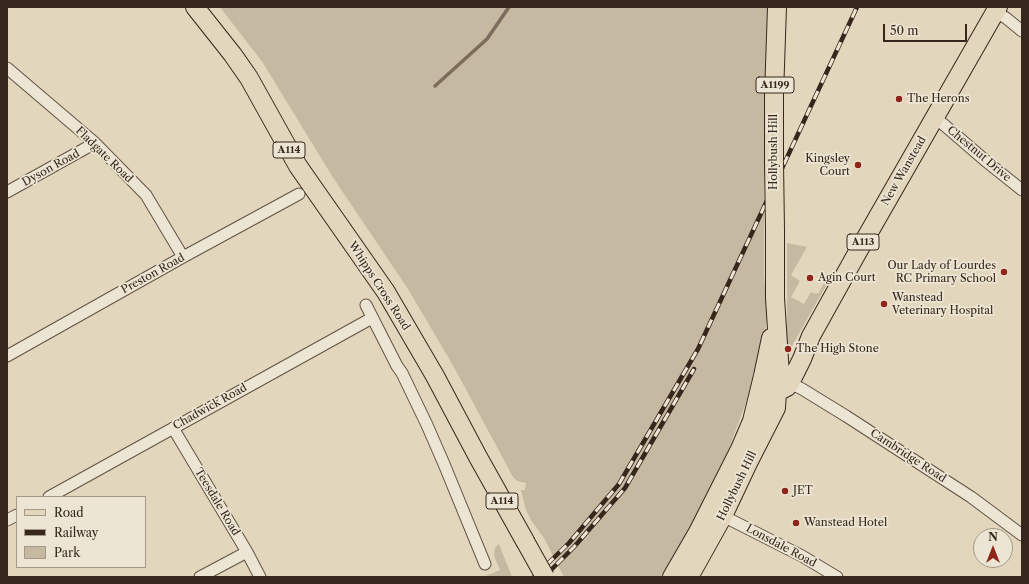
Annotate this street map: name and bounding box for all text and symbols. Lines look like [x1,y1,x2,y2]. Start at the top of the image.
scale bar [885,16,969,42]
text: 50 m [890,23,919,38]
road number: A1199 [756,77,794,93]
place label: The Herons [907,92,969,106]
marker: The Herons [894,94,904,104]
street label: Hollybush Hill [767,114,781,190]
street label: Chestnut Drive [944,123,1014,185]
street label: Fladgate Road [73,124,135,186]
street label: New Wanstead [879,134,929,208]
road number: A114 [273,142,305,158]
street label: Dyson Road [20,147,82,189]
place label: Kingsley Court [805,152,850,178]
marker: Kingsley Court [853,160,863,170]
road number: A113 [847,234,879,250]
street label: Whipps Cross Road [345,239,413,333]
street label: Preston Road [119,251,187,297]
place label: Our Lady of Lourdes RC Primary School [887,259,996,285]
marker: Our Lady of Lourdes RC Primary School [999,267,1009,277]
place label: Agin Court [818,271,876,285]
marker: Agin Court [805,273,815,283]
place label: Wanstead Veterinary Hospital [892,291,993,317]
marker: Wanstead Veterinary Hospital [879,299,889,309]
place label: The High Stone [796,342,879,356]
marker: The High Stone [783,344,793,354]
street label: Chadwick Road [171,381,249,433]
street label: Cambridge Road [868,427,948,485]
street label: Hollybush Hill [714,449,760,523]
street label: Teesdale Road [192,466,242,538]
place label: JET [793,484,813,498]
marker: JET [780,486,790,496]
road number: A114 [486,493,518,509]
legend [16,496,146,568]
text: Road [54,505,84,520]
place label: Wanstead Hotel [804,516,887,530]
marker: Wanstead Hotel [791,518,801,528]
street label: Lonsdale Road [744,522,818,570]
text: Railway [54,525,99,540]
north arrow [973,528,1013,568]
text: N [988,530,998,544]
text: Park [54,545,80,560]

